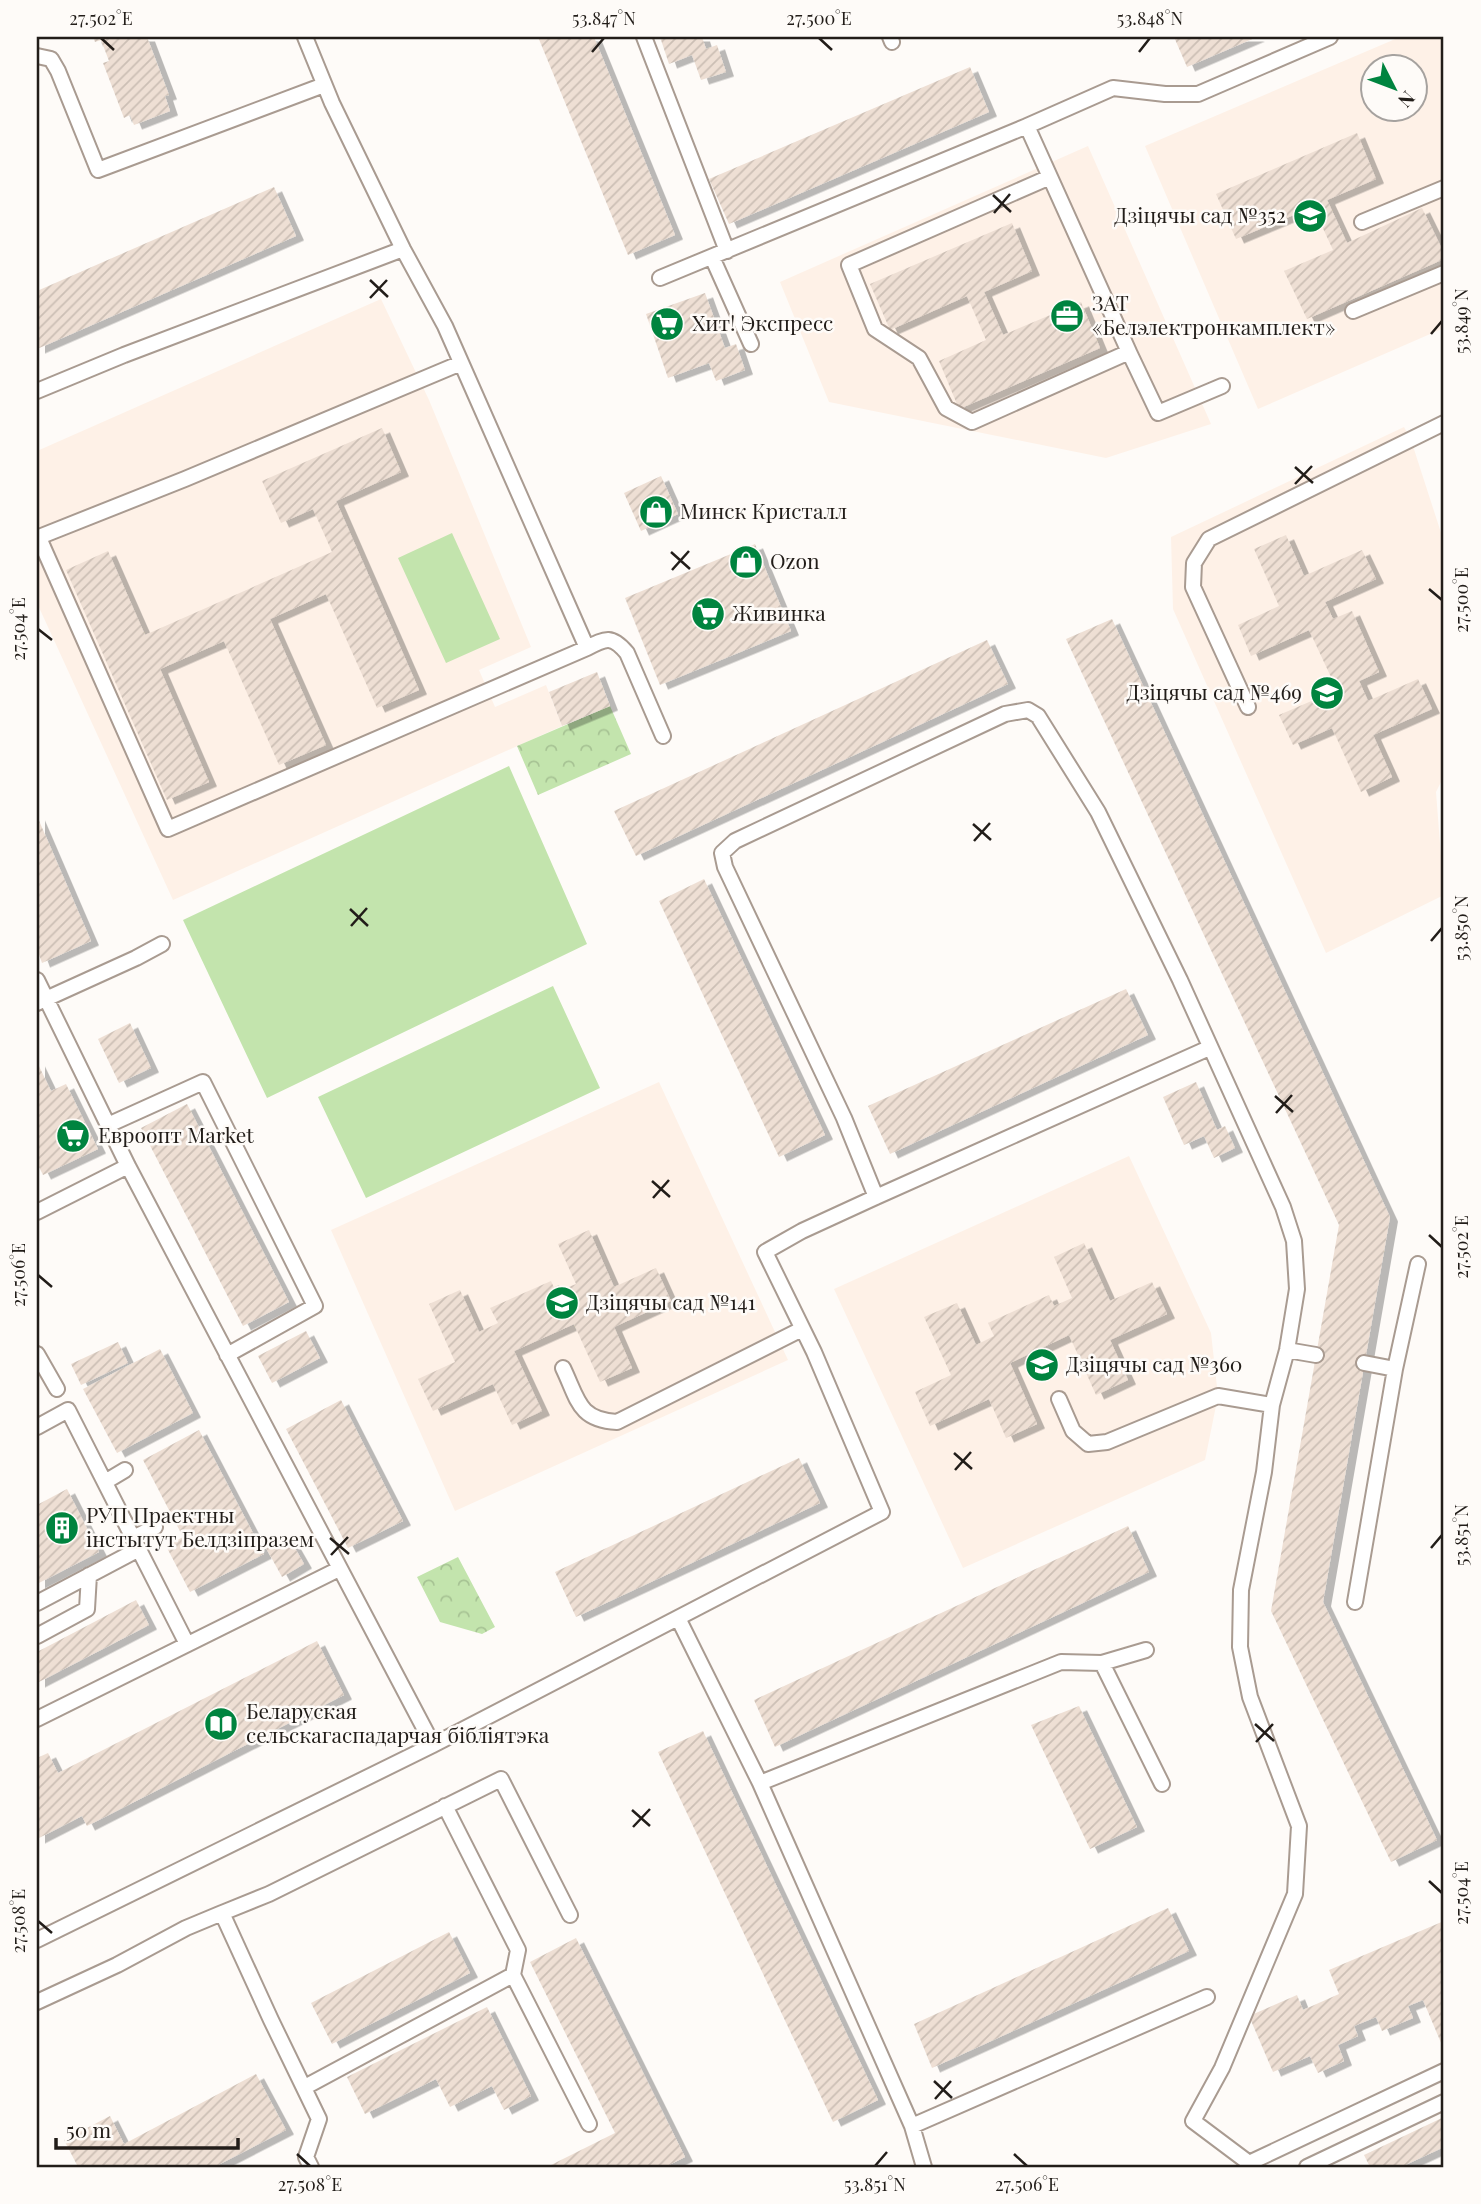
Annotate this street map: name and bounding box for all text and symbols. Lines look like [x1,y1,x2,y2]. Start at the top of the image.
text: 27.502°E [69,6,133,30]
text: 53.847°N [572,6,636,30]
text: 27.500°E [786,6,852,30]
text: 53.848°N [1117,6,1184,30]
north arrow [1358,52,1428,122]
text: N [1393,86,1422,114]
school or university icon: Дзіцячы сад №352 [1291,197,1329,235]
place label: Дзіцячы сад №352 [1114,200,1286,228]
place label: ЗАТ «Белэлектронкамплект» [1092,288,1335,340]
text: 53.849°N [1449,288,1473,354]
office icon: ЗАТ «Белэлектронкамплект» [1048,297,1086,335]
supermarket icon: Хит! Экспресс [648,305,686,343]
place label: Хит! Экспресс [692,308,833,336]
shop icon: Минск Кристалл [637,493,675,531]
place label: Минск Кристалл [680,496,847,524]
shop icon: Ozon [727,543,765,581]
place label: Ozon [770,546,820,574]
text: 27.500°E [1449,567,1473,633]
supermarket icon: Живинка [689,595,727,633]
text: 27.504°E [6,597,30,661]
place label: Живинка [732,598,826,626]
school or university icon: Дзіцячы сад №469 [1308,674,1346,712]
place label: Дзіцячы сад №469 [1127,677,1302,705]
text: 53.850°N [1449,895,1473,961]
supermarket icon: Евроопт Market [54,1117,92,1155]
place label: Евроопт Market [98,1120,254,1148]
text: 27.502°E [1449,1215,1473,1279]
text: 27.506°E [6,1243,30,1307]
school or university icon: Дзіцячы сад №141 [543,1284,581,1322]
place label: Дзіцячы сад №141 [586,1287,756,1315]
school or university icon: Дзіцячы сад №360 [1023,1346,1061,1384]
place label: Дзіцячы сад №360 [1066,1349,1242,1377]
place label: РУП Праектны інстытут Белдзіпразем [86,1500,314,1552]
text: 53.851°N [1449,1504,1473,1566]
building icon: РУП Праектны інстытут Белдзіпразем [43,1509,81,1547]
place label: Беларуская сельскагаспадарчая бібліятэка [246,1696,550,1748]
library icon: Беларуская сельскагаспадарчая бібліятэка [202,1705,240,1743]
text: 27.504°E [1449,1861,1473,1925]
text: 27.508°E [6,1889,30,1953]
scale bar [56,2106,238,2150]
text: 50 m [66,2115,112,2143]
text: 27.508°E [278,2172,342,2196]
text: 53.851°N [844,2172,906,2196]
text: 27.506°E [995,2172,1059,2196]

